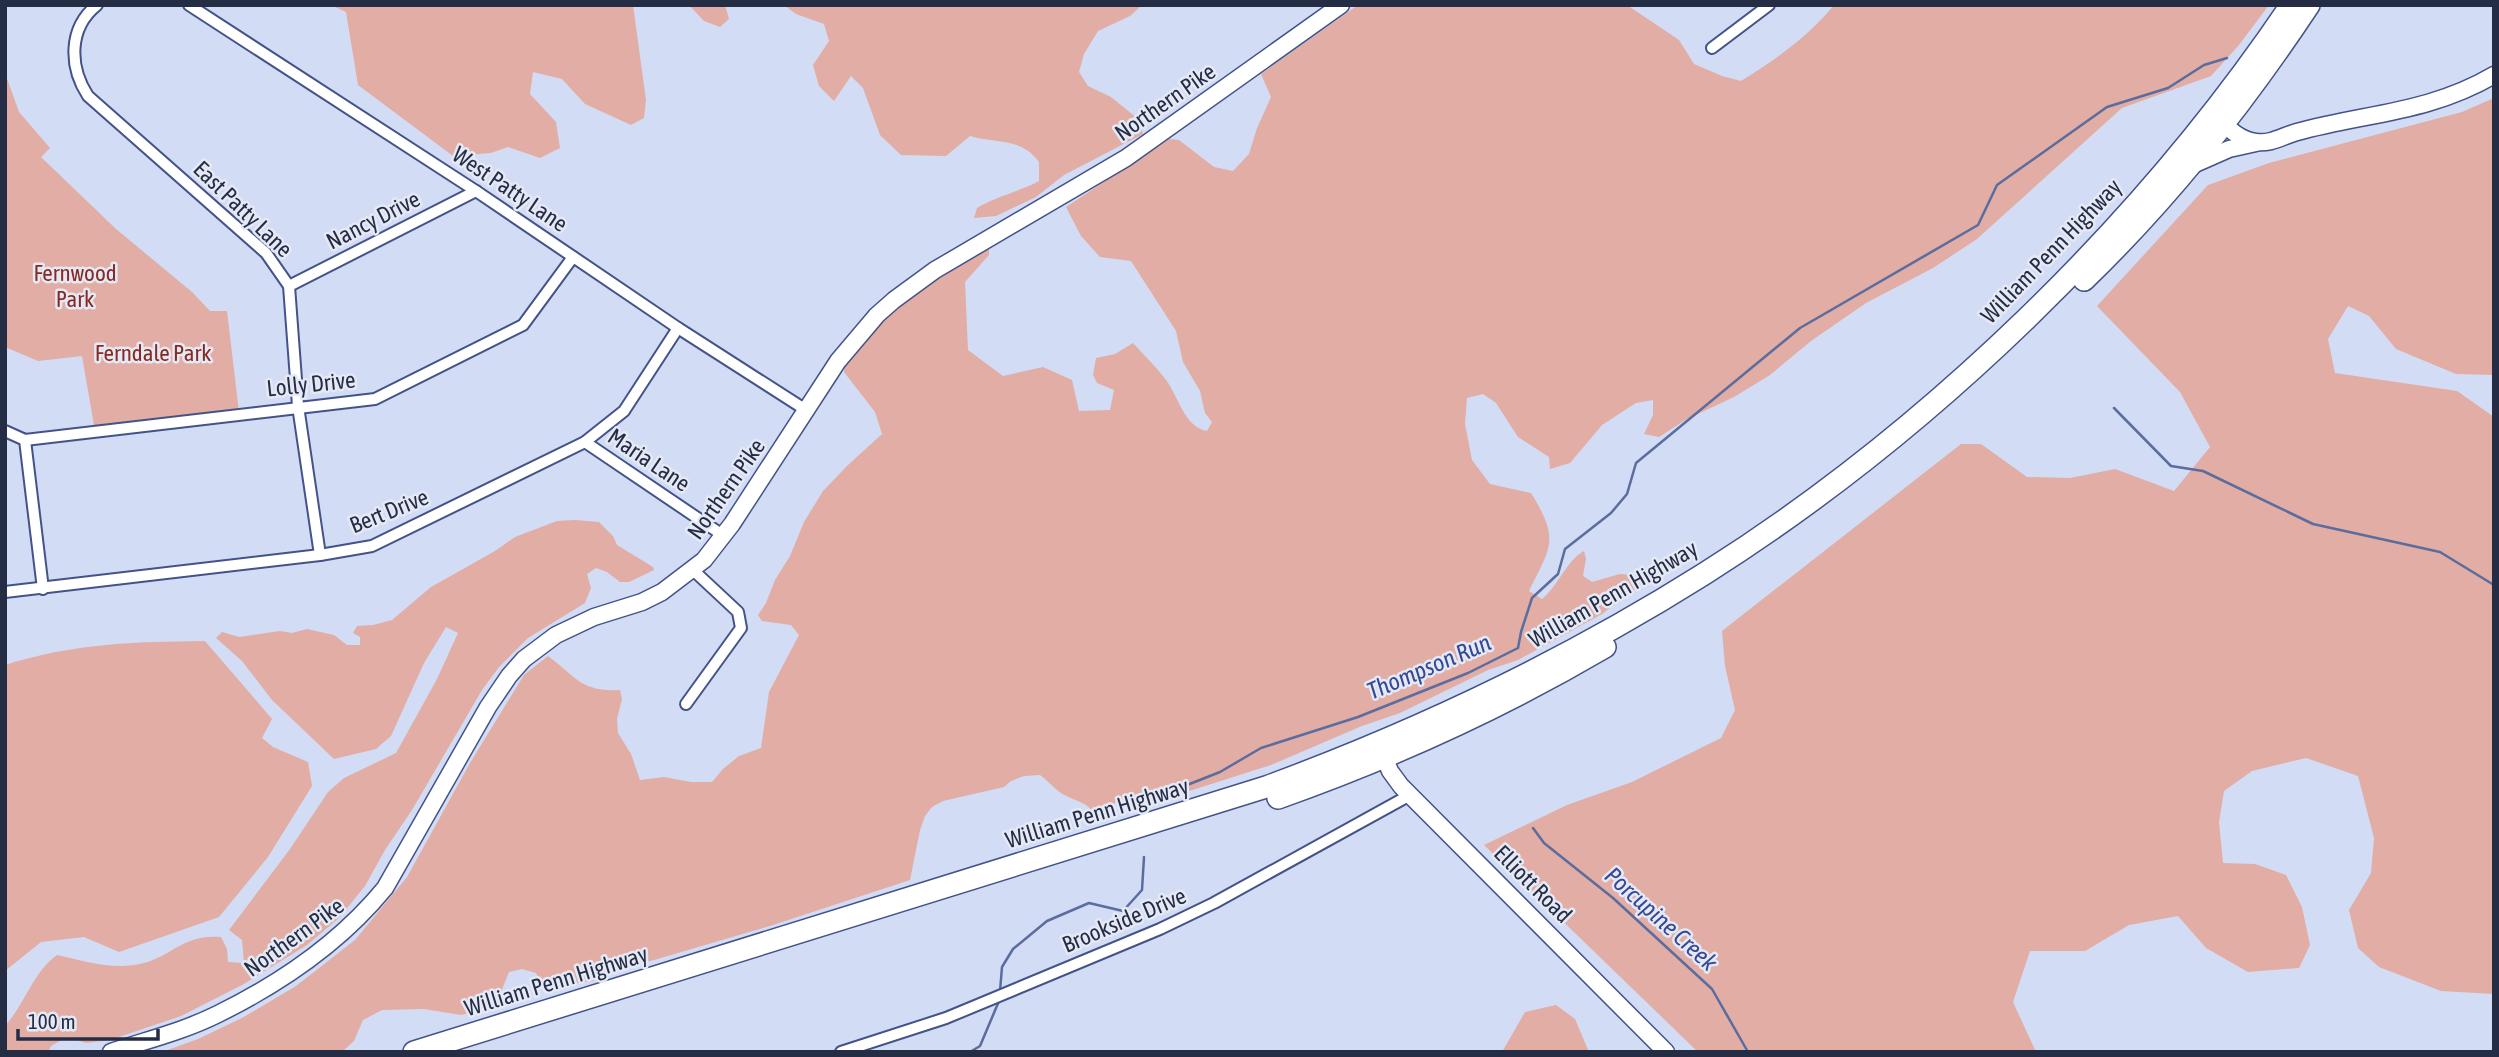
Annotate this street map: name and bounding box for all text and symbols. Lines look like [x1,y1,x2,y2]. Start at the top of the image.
street label: Northern Pike [1110,58,1220,146]
street label: West Patty Lane [448,141,572,237]
street label: East Patty Lane [188,156,298,262]
street label: William Penn Highway [1976,174,2126,328]
street label: Nancy Drive [322,185,424,255]
park label: Fernwood Park [33,260,117,312]
park label: Ferndale Park [95,340,211,366]
street label: Lolly Drive [265,366,357,402]
street label: Maria Lane [603,423,695,497]
street label: Northern Pike [682,434,770,544]
street label: Bert Drive [346,484,432,538]
street label: William Penn Highway [1524,535,1702,653]
water label: Thompson Run [1363,628,1495,705]
street label: William Penn Highway [1002,773,1192,853]
street label: Elliott Road [1489,840,1577,928]
water label: Porcupine Creek [1600,861,1723,976]
street label: Brookside Drive [1058,882,1190,958]
street label: Northern Pike [239,892,349,982]
street label: William Penn Highway [461,941,651,1021]
scale bar [18,998,158,1042]
text: 100 m [28,1009,76,1033]

